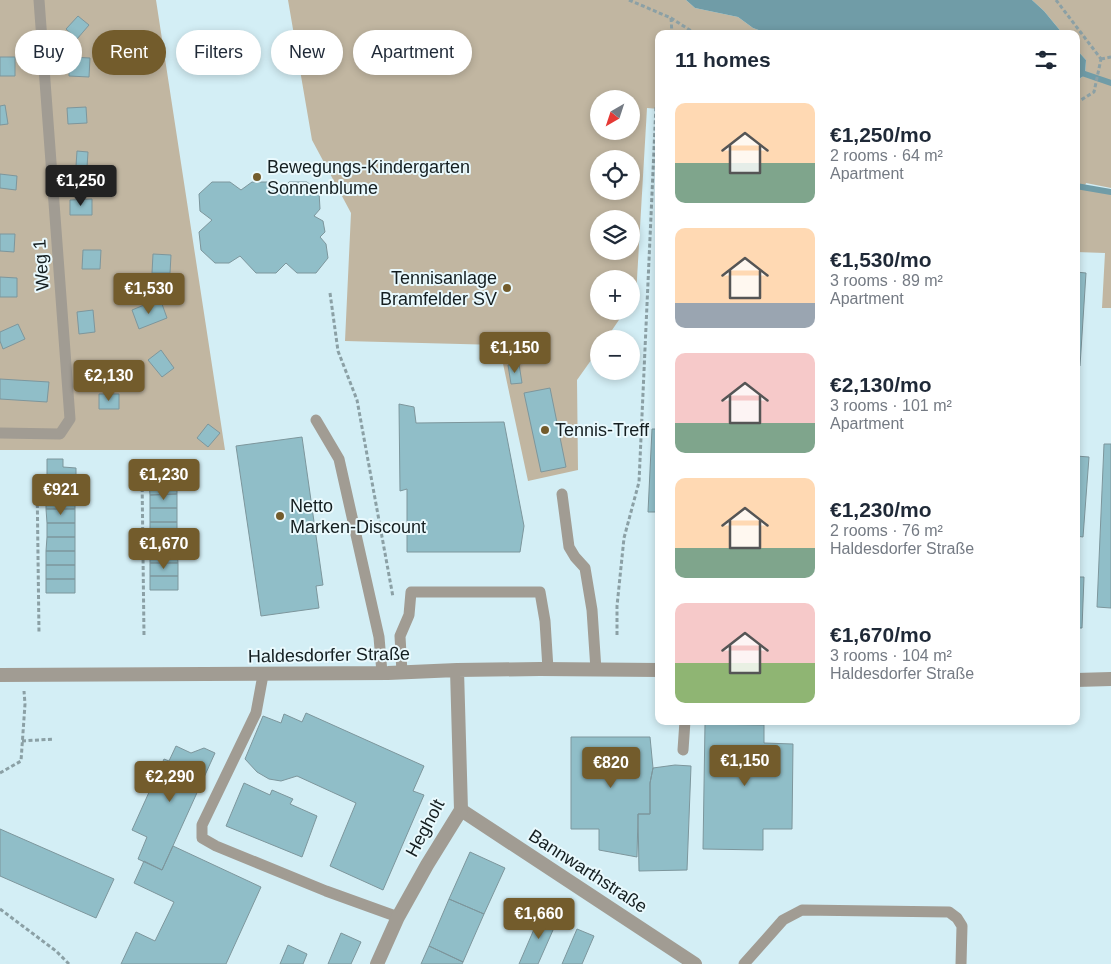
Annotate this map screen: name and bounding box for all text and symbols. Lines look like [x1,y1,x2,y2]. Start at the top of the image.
chip: Buy [15,30,82,75]
chip: Rent [92,30,166,75]
chip: Filters [176,30,261,75]
chip: New [271,30,343,75]
chip: Apartment [353,30,472,75]
icon: filters [1032,46,1060,74]
text: 11 homes [675,48,771,71]
north arrow [590,90,640,140]
map controls [590,90,640,380]
icon: home [715,123,775,183]
text: €1,250/mo [830,123,932,146]
text: 2 rooms · 64 m² [830,147,943,164]
button: locate [590,150,640,200]
place label: Bewegungs-Kindergarten Sonnenblume [267,157,470,198]
pin: €1,250 [40,164,122,207]
text: Apartment [830,165,904,182]
marker: Bewegungs-Kindergarten Sonnenblume [251,171,263,183]
text: €1,250 [57,172,105,189]
button: layers [590,210,640,260]
street label: Weg 1 [29,239,53,291]
icon: home [715,248,775,308]
text: €1,530/mo [830,248,932,271]
place label: Tennisanlage Bramfelder SV [380,268,497,309]
button: + [590,270,640,320]
pin: €1,530 [108,272,190,315]
text: 3 rooms · 89 m² [830,272,943,289]
text: €1,530 [125,280,173,297]
marker: Tennisanlage Bramfelder SV [501,282,513,294]
text: Apartment [830,290,904,307]
button: − [590,330,640,380]
pin: €1,150 [474,332,556,374]
text: €1,150 [491,339,539,356]
pin: €2,130 [68,360,150,402]
text: €2,130 [85,367,133,384]
icon: home [715,373,775,433]
text: €2,130/mo [830,373,932,396]
text: 3 rooms · 101 m² [830,397,952,414]
text: Apartment [830,415,904,432]
place label: Tennis-Treff [555,420,650,440]
marker: Tennis-Treff [539,424,551,436]
pin: €1,230 [123,458,205,501]
text: €1,230 [140,466,188,483]
pin: €921 [31,474,91,516]
text: €921 [43,481,79,498]
place label: Netto Marken-Discount [290,496,426,537]
icon: home [715,498,775,558]
text: €1,230/mo [830,498,932,521]
marker: Netto Marken-Discount [274,510,286,522]
text: 2 rooms · 76 m² [830,522,943,539]
pin: €1,670 [123,528,205,570]
text: €1,670 [140,535,188,552]
text: Haldesdorfer Straße [830,540,974,557]
icon: home [715,623,775,683]
text: €1,670/mo [830,623,932,646]
street label: Haldesdorfer Straße [248,644,410,666]
text: 3 rooms · 104 m² [830,647,952,664]
text: Haldesdorfer Straße [830,665,974,682]
pin: €1,150 [704,744,786,787]
pin: €820 [581,746,641,789]
text: €1,150 [721,752,769,769]
text: €820 [593,754,629,771]
pin: €2,290 [129,760,211,803]
text: €2,290 [146,768,194,785]
street label: Hegholt [402,796,448,860]
street label: Bannwarthstraße [525,825,651,917]
pin: €1,660 [498,898,580,940]
text: €1,660 [515,905,563,922]

